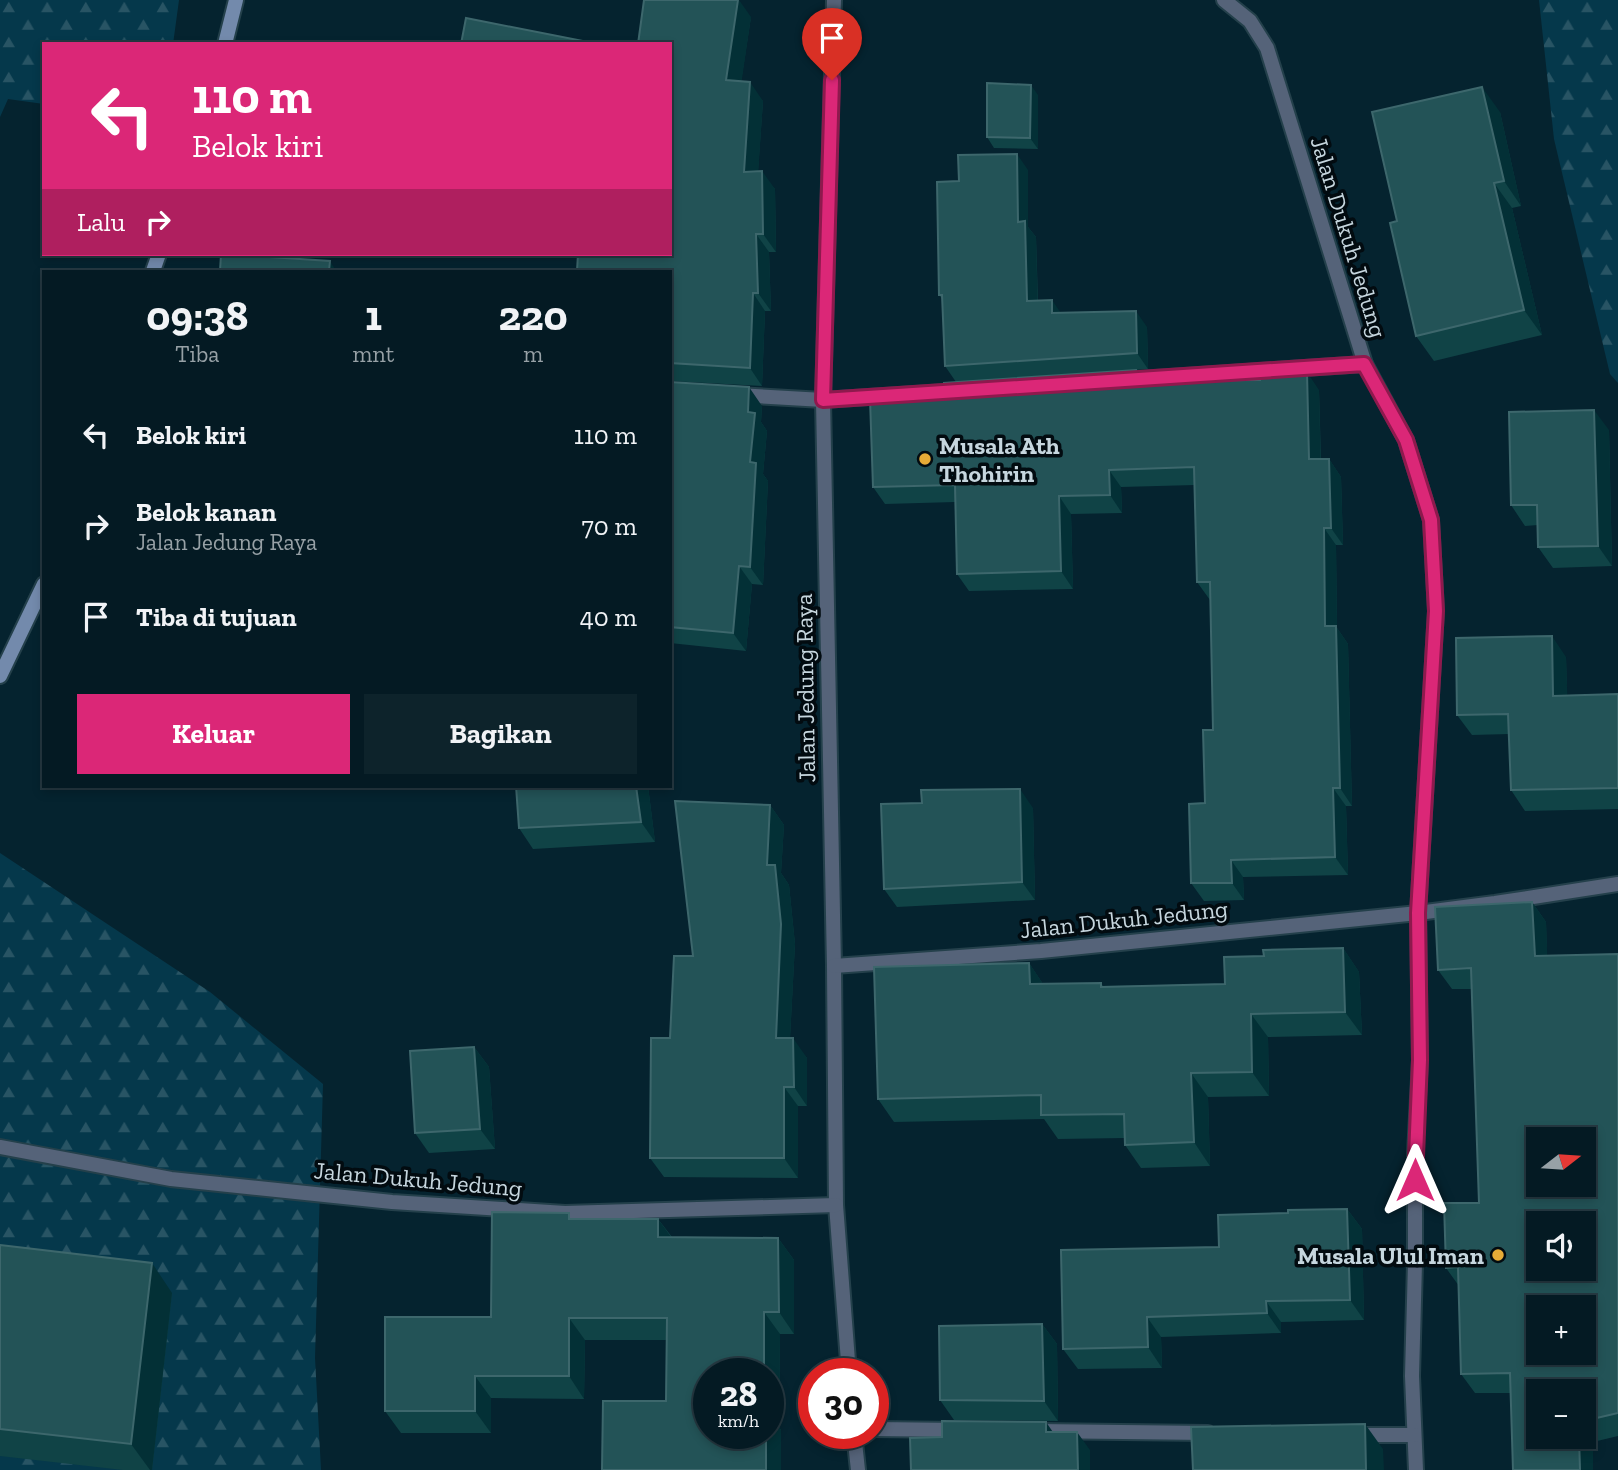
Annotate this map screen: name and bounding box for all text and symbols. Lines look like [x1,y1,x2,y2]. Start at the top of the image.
pin [802,8,862,80]
icon: arrive [813,19,851,57]
text: 110 m [192,67,312,126]
icon: left [77,70,168,161]
text: Belok kiri [192,127,323,165]
street label: Jalan Dukuh Jedung [1305,133,1393,341]
icon: right [139,203,177,241]
text: Lalu [77,206,125,238]
text: 09:38 [146,290,248,341]
text: 1 [365,290,382,341]
text: 220 [498,290,568,341]
text: Tiba [175,340,219,368]
text: mnt [353,340,394,368]
text: m [523,340,543,368]
icon: left [77,416,115,454]
text: Belok kiri [136,419,246,451]
text: 110 m [574,419,637,451]
place label: Musala Ath Thohirin [939,431,1060,488]
marker: Musala Ath Thohirin [917,451,933,467]
text: Belok kanan [136,496,277,528]
icon: right [77,507,115,545]
text: 70 m [581,510,637,542]
text: Jalan Jedung Raya [136,528,317,556]
street label: Jalan Jedung Raya [789,593,821,783]
icon: arrive [77,598,115,636]
text: Tiba di tujuan [136,601,297,633]
text: 40 m [580,601,637,633]
button: Keluar [77,694,350,774]
button: Bagikan [364,694,637,774]
street label: Jalan Dukuh Jedung [1019,894,1229,944]
north arrow [1526,1127,1596,1197]
map controls [1526,1127,1596,1449]
position arrow [1378,1143,1452,1217]
street label: Jalan Dukuh Jedung [313,1155,523,1203]
button: sound [1526,1211,1596,1281]
place label: Musala Ulul Iman [1297,1241,1484,1270]
marker: Musala Ulul Iman [1490,1247,1506,1263]
button: + [1526,1295,1596,1365]
speed limit sign: 30 [798,1358,889,1449]
text: 28 [720,1373,757,1415]
button: − [1526,1379,1596,1449]
text: km/h [718,1410,759,1432]

